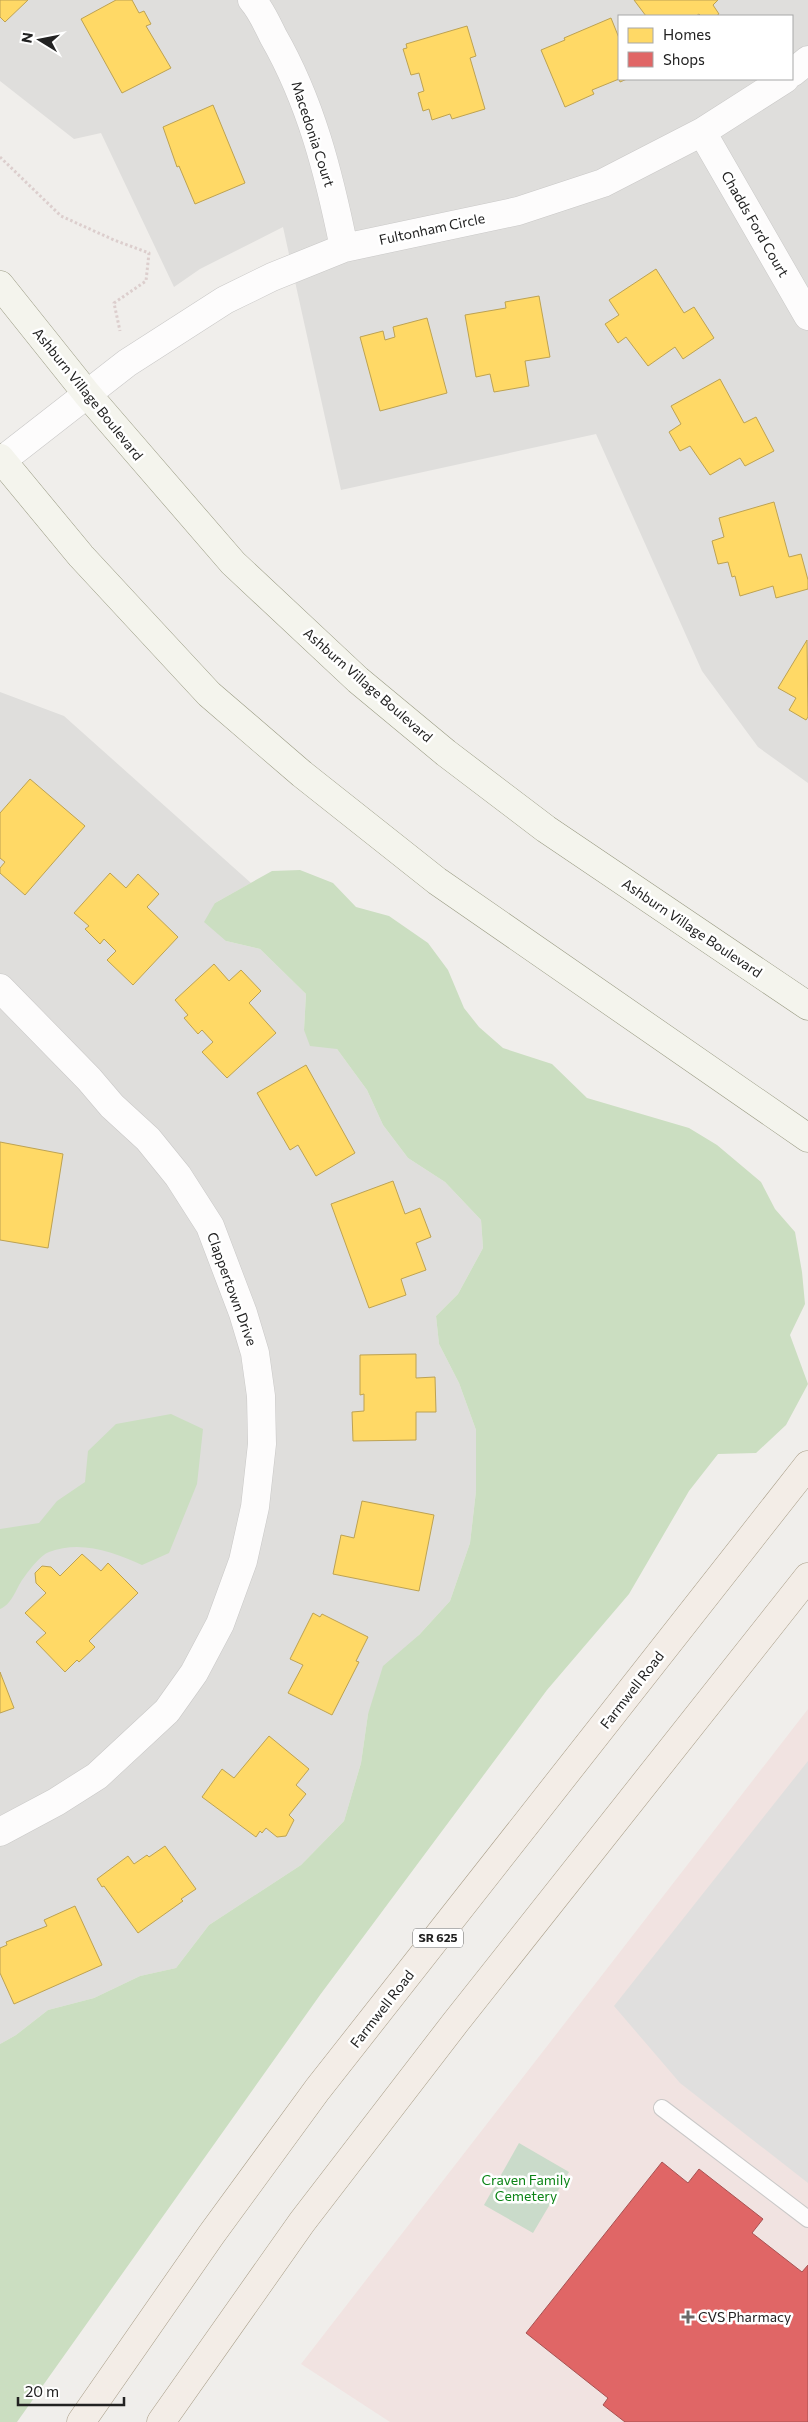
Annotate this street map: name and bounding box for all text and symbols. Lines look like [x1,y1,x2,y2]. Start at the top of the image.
north arrow [15,15,65,65]
legend [618,15,793,80]
text: Homes [663,25,711,43]
text: N [17,31,36,44]
text: Shops [663,50,705,68]
street label: Macedonia Court [288,79,339,189]
street label: Chadds Ford Court [718,168,793,280]
street label: Fultonham Circle [377,209,486,248]
street label: Ashburn Village Boulevard [30,324,147,463]
street label: Ashburn Village Boulevard [300,624,436,745]
street label: Ashburn Village Boulevard [619,874,766,981]
street label: Clappertown Drive [204,1230,261,1348]
street label: Farmwell Road [596,1648,667,1732]
road number: SR 625 [413,1929,463,1948]
street label: Farmwell Road [346,1967,417,2051]
park label: Craven Family Cemetery [482,2171,570,2204]
place label: CVS Pharmacy [698,2308,791,2325]
marker: CVS Pharmacy [682,2311,694,2323]
scale bar [18,2374,124,2406]
text: 20 m [25,2382,59,2400]

